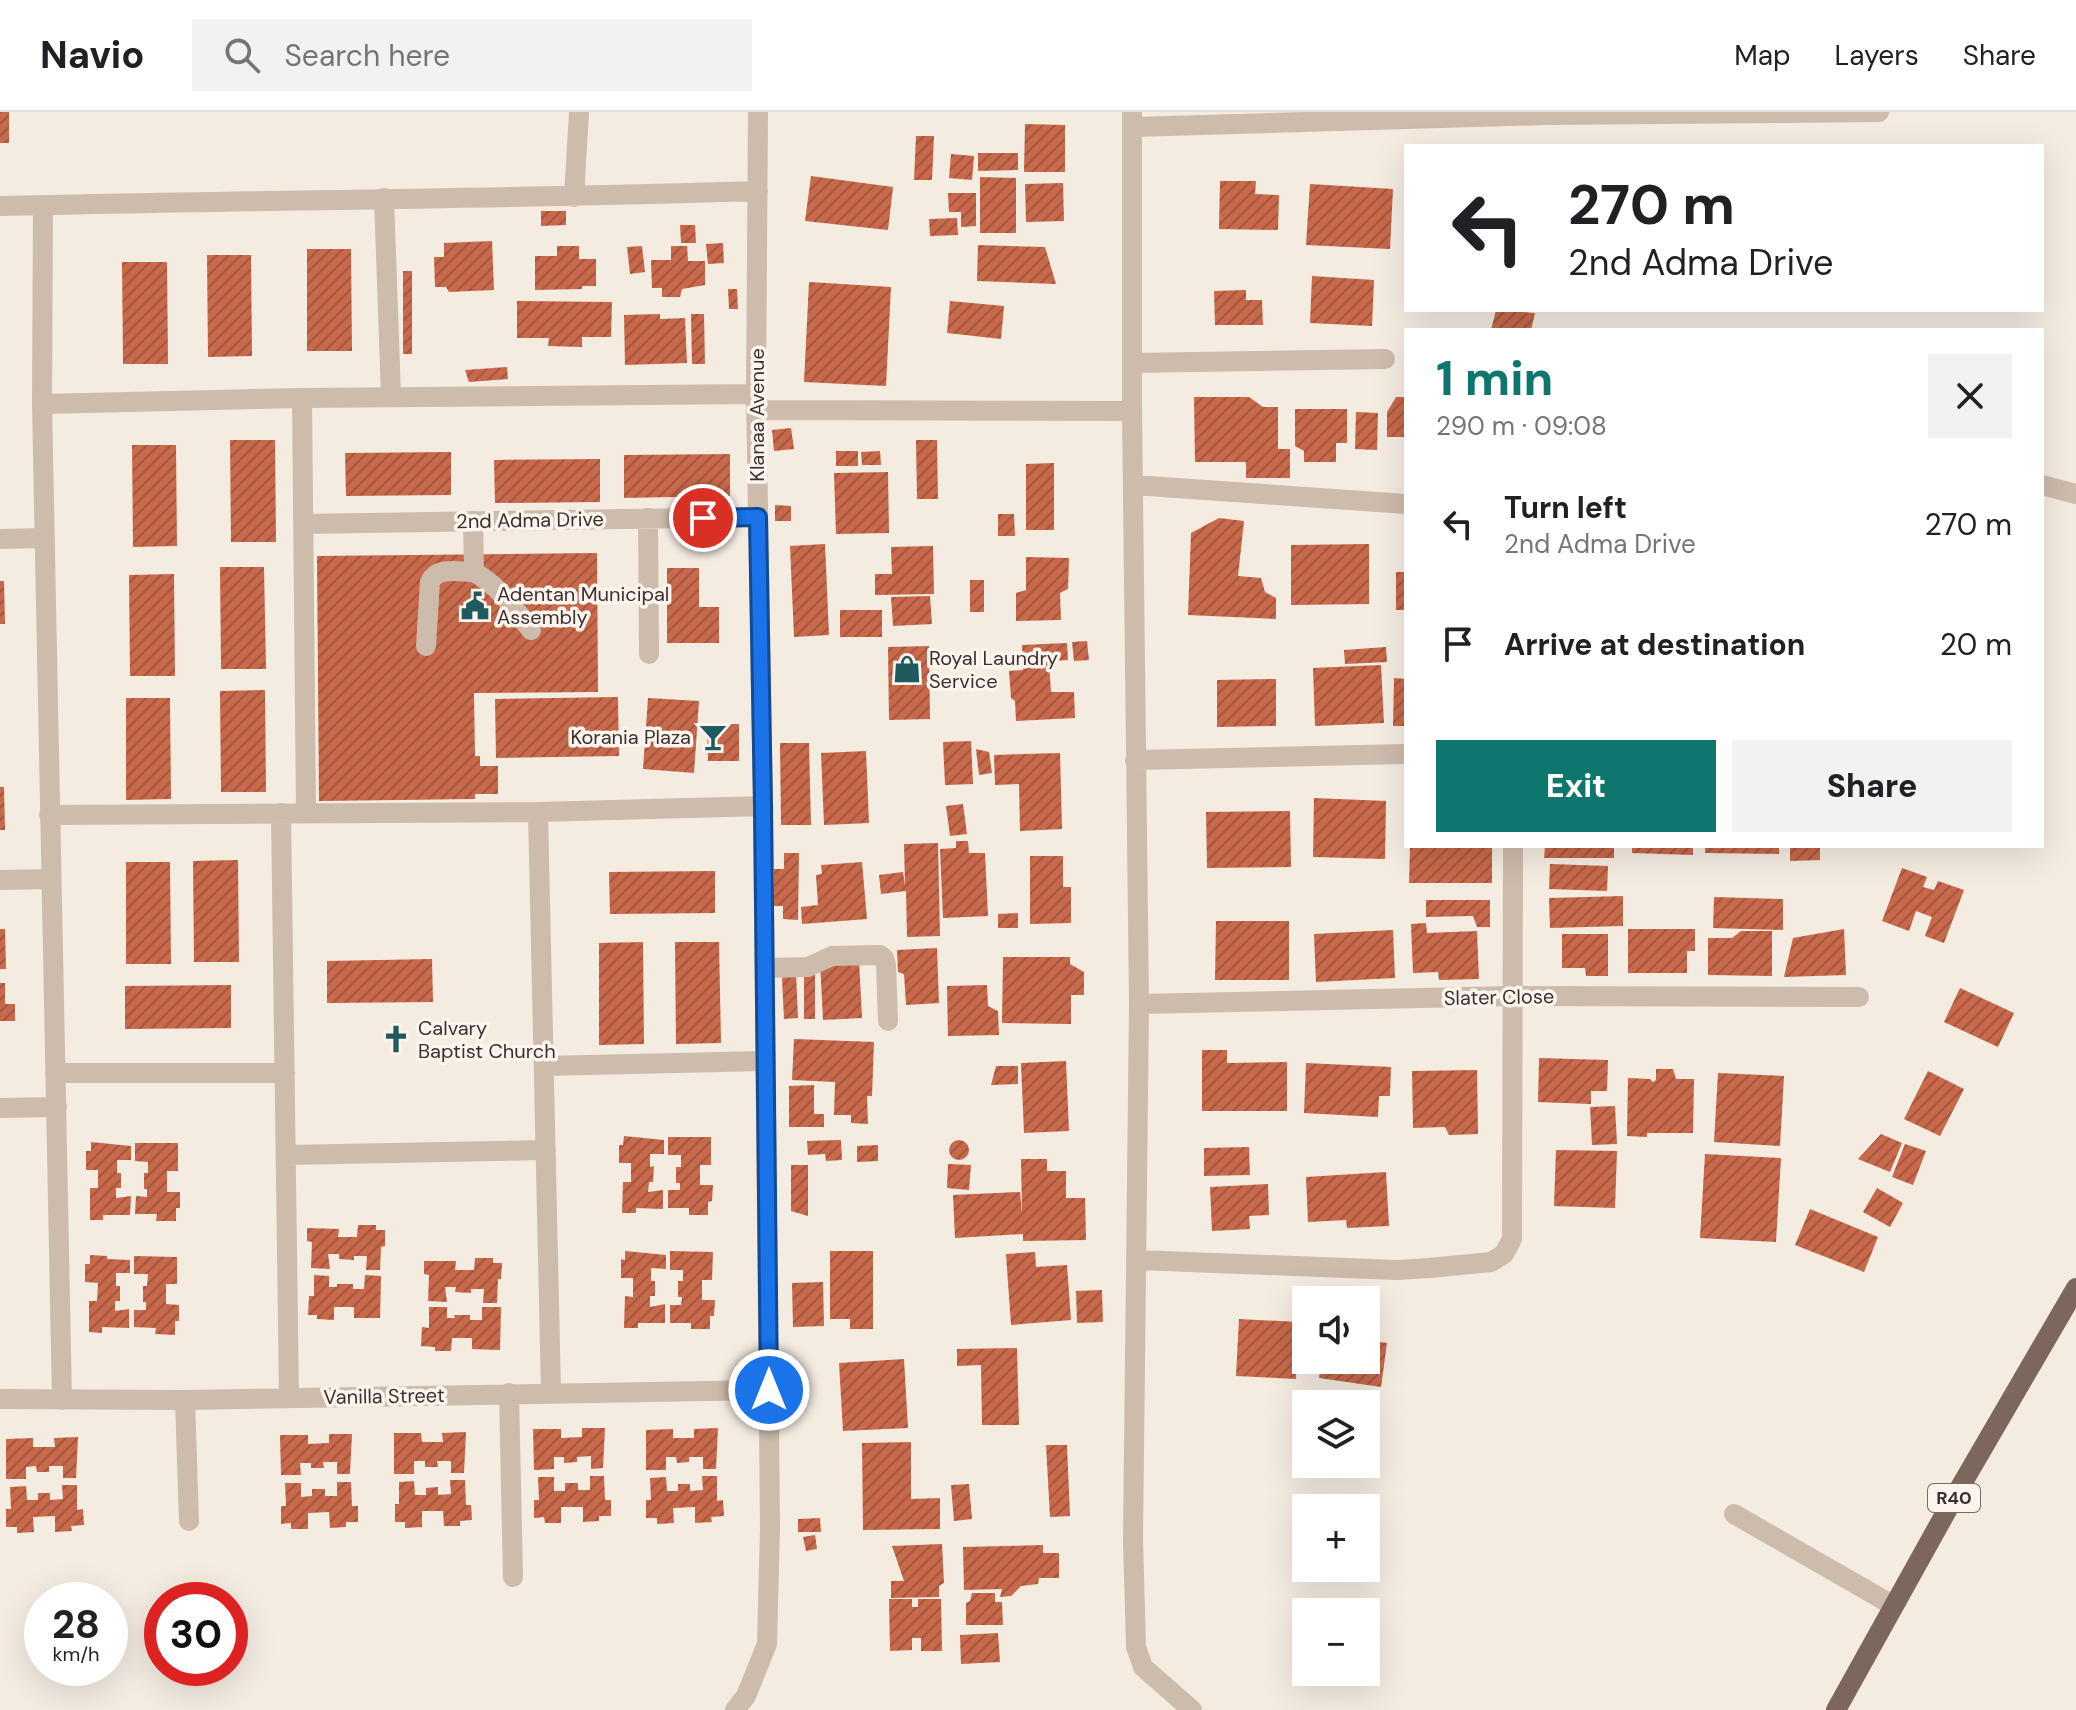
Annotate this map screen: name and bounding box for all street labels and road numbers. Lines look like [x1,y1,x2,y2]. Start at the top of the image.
street label: Klanaa Avenue [744,348,770,482]
street label: 2nd Adma Drive [456,506,604,534]
street label: Slater Close [1444,983,1554,1011]
street label: Vanilla Street [323,1382,445,1410]
road number: R40 [1928,1484,1980,1512]

